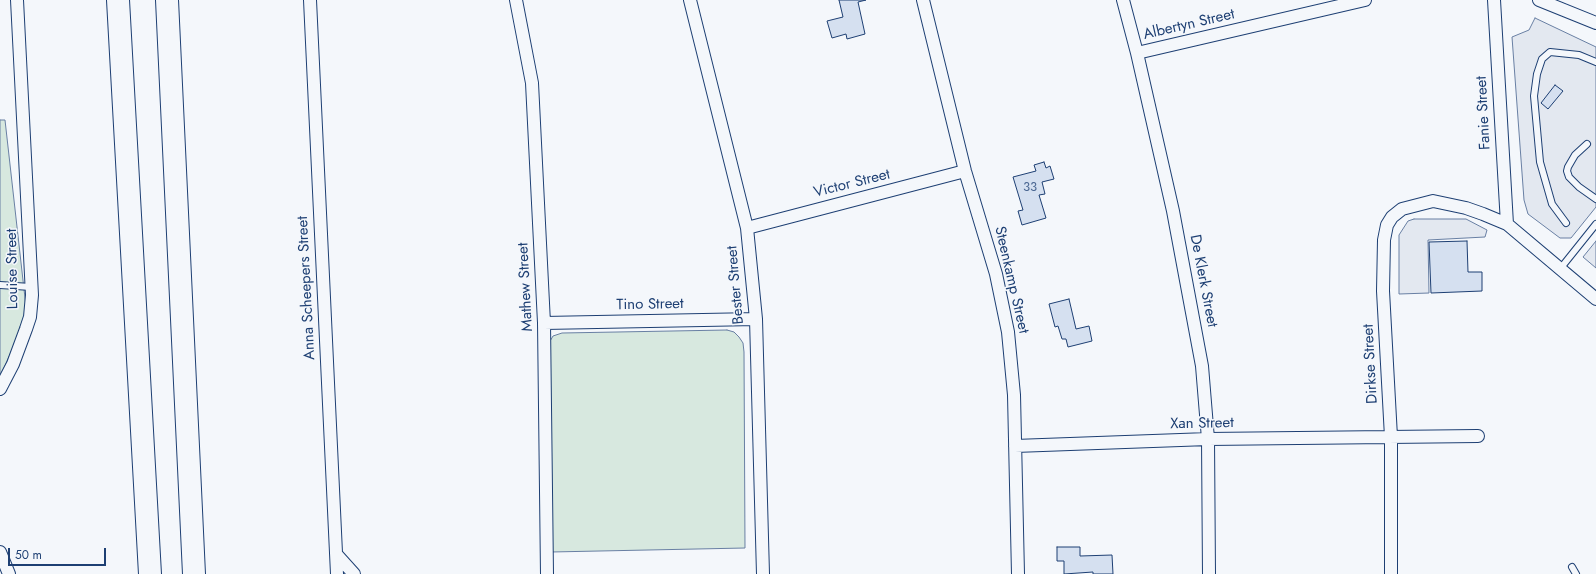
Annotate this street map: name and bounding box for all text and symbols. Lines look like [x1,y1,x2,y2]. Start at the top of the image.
street label: Albertyn Street [1142,6,1236,44]
street label: Fanie Street [1473,76,1495,150]
street label: Victor Street [812,166,892,202]
house number: 33 [1023,180,1037,196]
street label: Anna Scheepers Street [294,216,320,360]
street label: Steenkamp Street [990,225,1032,335]
street label: Louise Street [3,228,23,310]
street label: De Klerk Street [1185,233,1221,329]
street label: Mathew Street [515,242,537,332]
street label: Bester Street [724,245,748,325]
street label: Tino Street [616,295,684,315]
street label: Dirkse Street [1360,324,1382,404]
street label: Xan Street [1170,414,1234,434]
scale bar [10,540,108,566]
text: 50 m [15,546,42,564]

